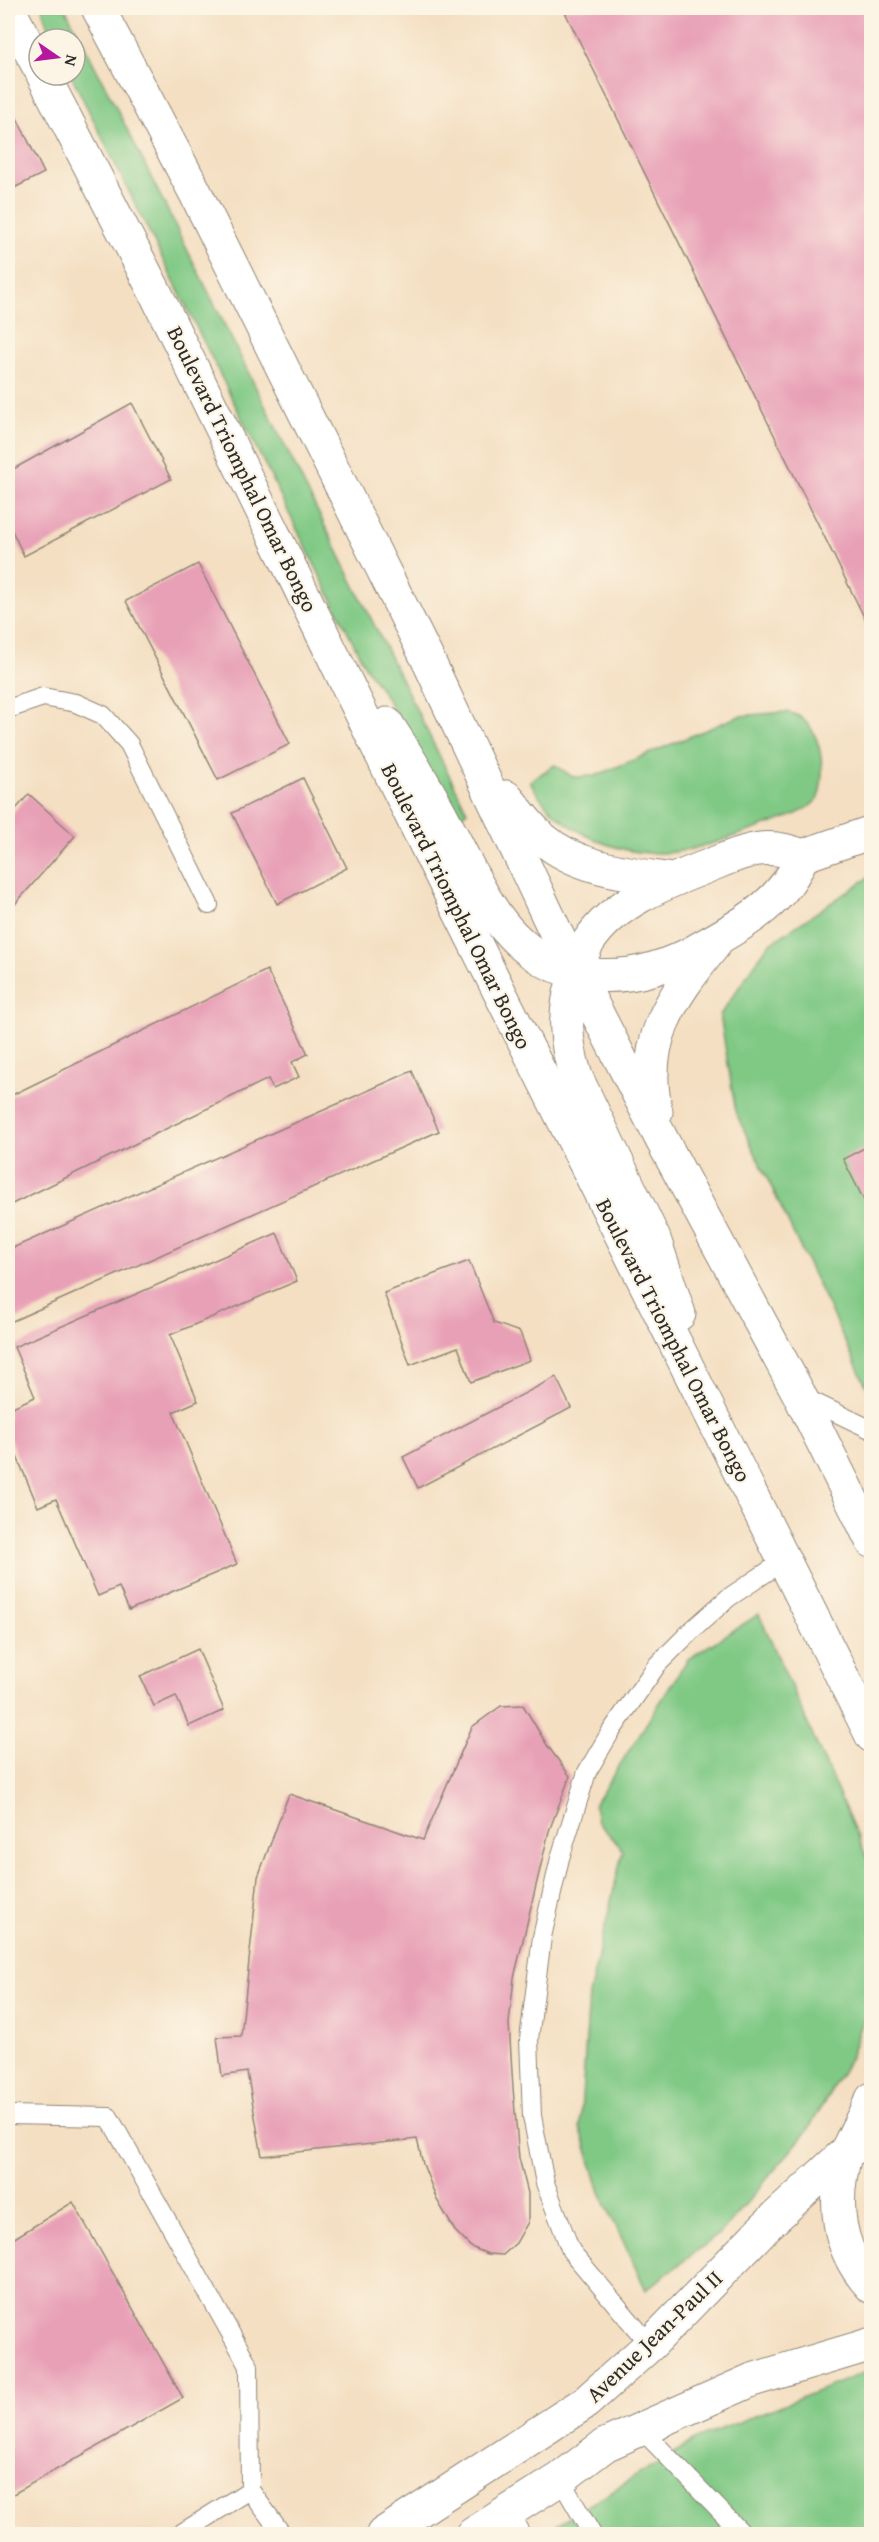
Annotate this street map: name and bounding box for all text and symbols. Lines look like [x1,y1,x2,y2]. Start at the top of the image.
north arrow [27,27,87,87]
text: N [59,53,84,69]
street label: Boulevard Triomphal Omar Bongo [160,321,326,617]
street label: Boulevard Triomphal Omar Bongo [374,758,540,1054]
street label: Boulevard Triomphal Omar Bongo [588,1193,760,1487]
street label: Avenue Jean-Paul II [579,2262,729,2410]

